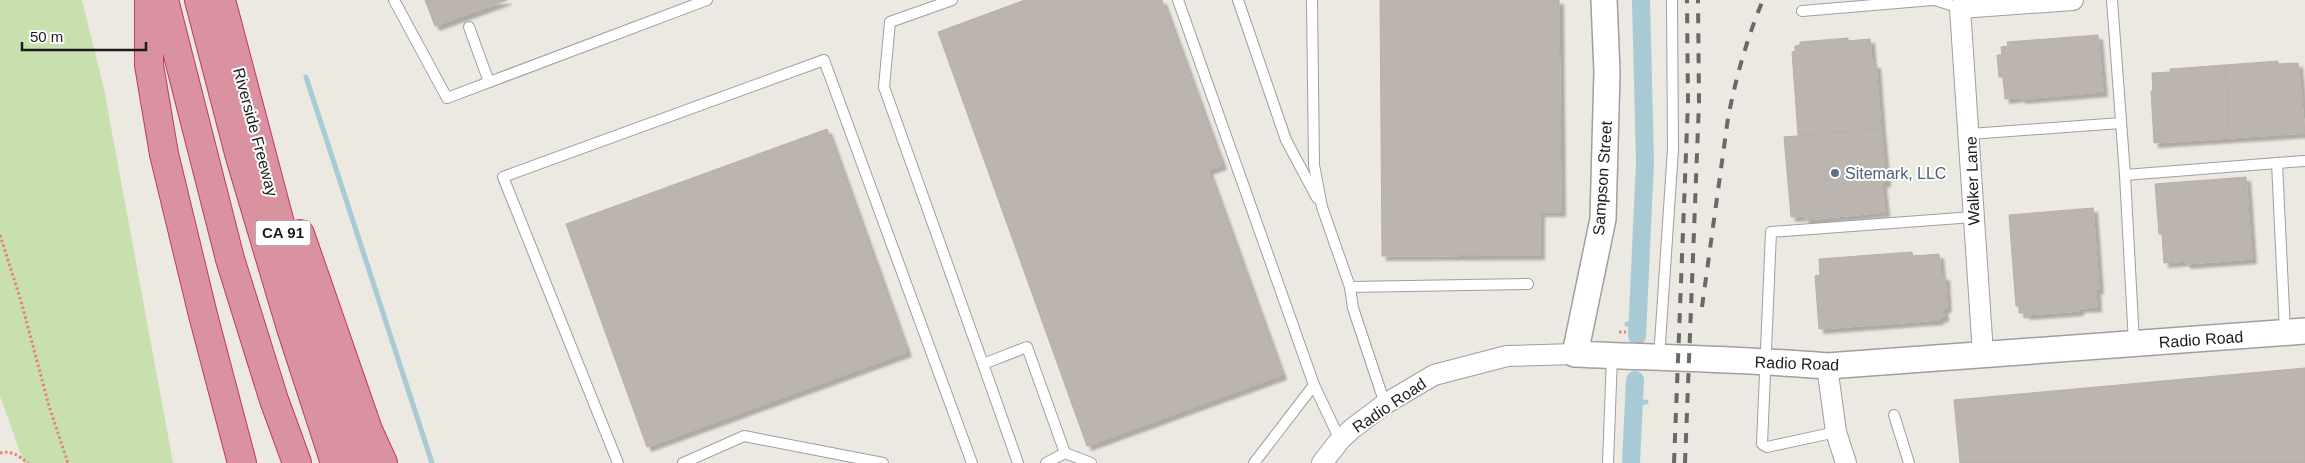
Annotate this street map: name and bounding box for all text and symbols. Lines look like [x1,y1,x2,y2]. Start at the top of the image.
scale bar [22,20,146,52]
text: 50 m [30,28,63,45]
street label: Riverside Freeway [230,66,281,198]
street label: Sampson Street [1590,120,1615,236]
street label: Walker Lane [1962,136,1983,226]
place label: Sitemark, LLC [1845,165,1946,182]
marker: Sitemark, LLC [1829,167,1841,179]
road number: CA 91 [256,220,310,246]
street label: Radio Road [2158,328,2244,351]
street label: Radio Road [1754,354,1840,373]
street label: Radio Road [1349,375,1429,436]

